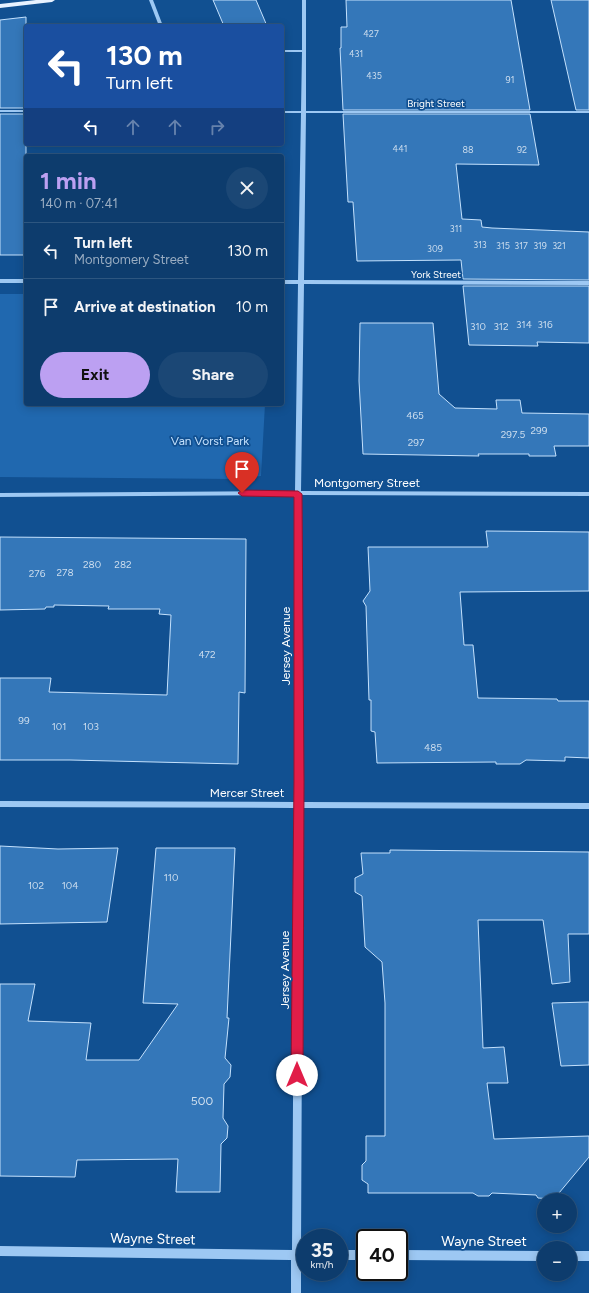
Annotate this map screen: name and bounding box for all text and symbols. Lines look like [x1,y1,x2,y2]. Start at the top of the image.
house number: 427 [363,28,379,39]
text: 130 m [106,38,183,72]
icon: left [40,40,92,92]
house number: 431 [349,48,363,59]
house number: 435 [366,70,382,81]
text: Turn left [106,72,173,94]
house number: 91 [506,74,514,85]
street label: Bright Street [407,97,465,110]
icon: left [80,116,102,138]
icon: ahead [122,116,144,138]
icon: ahead [164,116,186,138]
icon: right [206,116,228,138]
house number: 441 [393,143,407,154]
house number: 88 [462,144,474,155]
house number: 92 [517,144,527,155]
text: 1 min [40,166,97,195]
button: close [226,167,268,209]
text: 140 m · 07:41 [40,196,118,211]
house number: 311 [450,223,462,234]
text: Turn left [74,234,132,252]
house number: 313 [473,239,487,250]
icon: left [40,240,62,262]
house number: 315 [496,240,510,251]
house number: 317 [514,240,528,251]
house number: 319 [533,240,547,251]
house number: 321 [552,240,566,251]
text: 130 m [228,242,268,260]
house number: 309 [427,243,443,254]
text: Montgomery Street [74,252,189,267]
street label: York Street [411,268,461,281]
icon: arrive [40,296,62,318]
text: Arrive at destination [74,298,215,316]
text: 10 m [236,298,268,316]
house number: 314 [516,318,532,331]
house number: 316 [537,318,553,331]
house number: 310 [470,320,486,333]
house number: 312 [493,320,509,333]
button: Exit [40,352,150,398]
button: Share [158,352,268,398]
house number: 465 [406,409,424,422]
house number: 299 [531,424,548,437]
house number: 297.5 [501,428,525,441]
park label: Van Vorst Park [171,434,249,448]
house number: 297 [408,436,425,449]
pin [225,452,259,493]
icon: arrive [231,458,253,480]
street label: Montgomery Street [314,476,420,490]
house number: 280 [83,558,101,571]
house number: 282 [114,558,132,571]
house number: 278 [56,566,74,579]
house number: 276 [29,567,46,580]
street label: Jersey Avenue [279,606,293,685]
house number: 472 [198,648,216,661]
house number: 99 [18,714,30,727]
house number: 101 [52,720,66,733]
house number: 103 [83,720,99,733]
house number: 485 [424,741,442,754]
street label: Mercer Street [210,786,285,800]
house number: 110 [164,871,178,884]
house number: 102 [28,879,44,892]
house number: 104 [62,879,78,892]
street label: Jersey Avenue [278,930,292,1009]
position arrow [276,1054,318,1096]
house number: 500 [191,1094,213,1108]
map controls [537,1193,577,1281]
button: + [537,1193,577,1233]
speed limit sign: 40 [356,1229,408,1281]
street label: Wayne Street [110,1230,196,1248]
street label: Wayne Street [441,1233,527,1250]
text: 35 [311,1238,333,1262]
button: − [537,1241,577,1281]
text: km/h [311,1258,333,1271]

